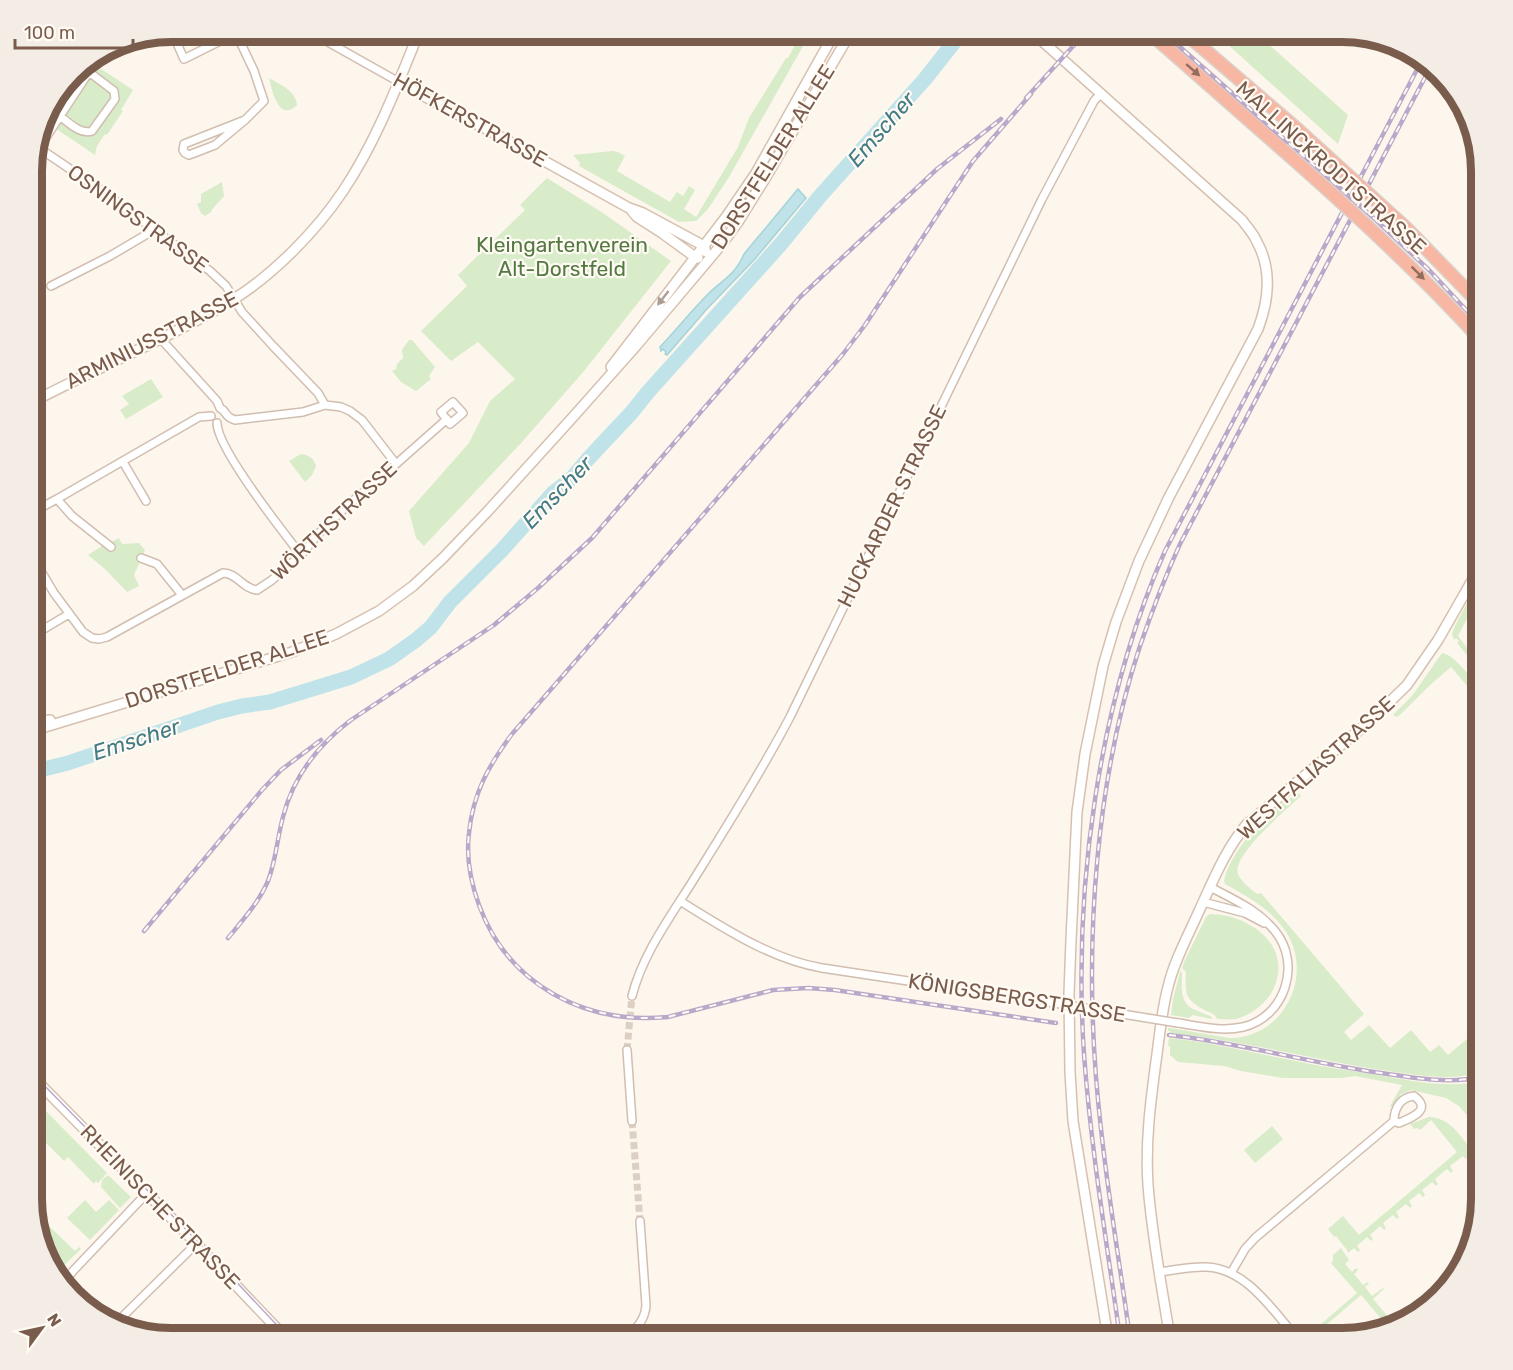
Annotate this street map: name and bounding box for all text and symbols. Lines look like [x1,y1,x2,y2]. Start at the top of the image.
scale bar [15,12,134,50]
text: 100 m [24,22,75,44]
street label: DORSTFELDER ALLEE [706,60,840,254]
one-way arrow [1185,63,1200,76]
street label: HÖFKERSTRASSE [389,67,552,172]
street label: MALLINCKRODTSTRASSE [1231,76,1431,260]
water label: Emscher [842,85,922,172]
street label: OSNINGSTRASSE [63,159,214,278]
park label: Kleingartenverein Alt-Dorstfeld [476,232,648,281]
one-way arrow [1411,266,1425,280]
street label: ARMINIUSSTRASSE [62,285,242,394]
one-way arrow [657,290,669,305]
street label: HUCKARDER STRASSE [832,401,951,611]
water label: Emscher [516,449,600,534]
street label: WÖRTHSTRASSE [265,456,402,585]
street label: DORSTFELDER ALLEE [122,624,332,713]
street label: WESTFALIASTRASSE [1232,690,1399,845]
water label: Emscher [89,712,185,766]
street label: KÖNIGSBERGSTRASSE [906,968,1128,1027]
street label: RHEINISCHE STRASSE [75,1119,245,1294]
north arrow [12,1298,72,1358]
text: N [43,1310,65,1330]

